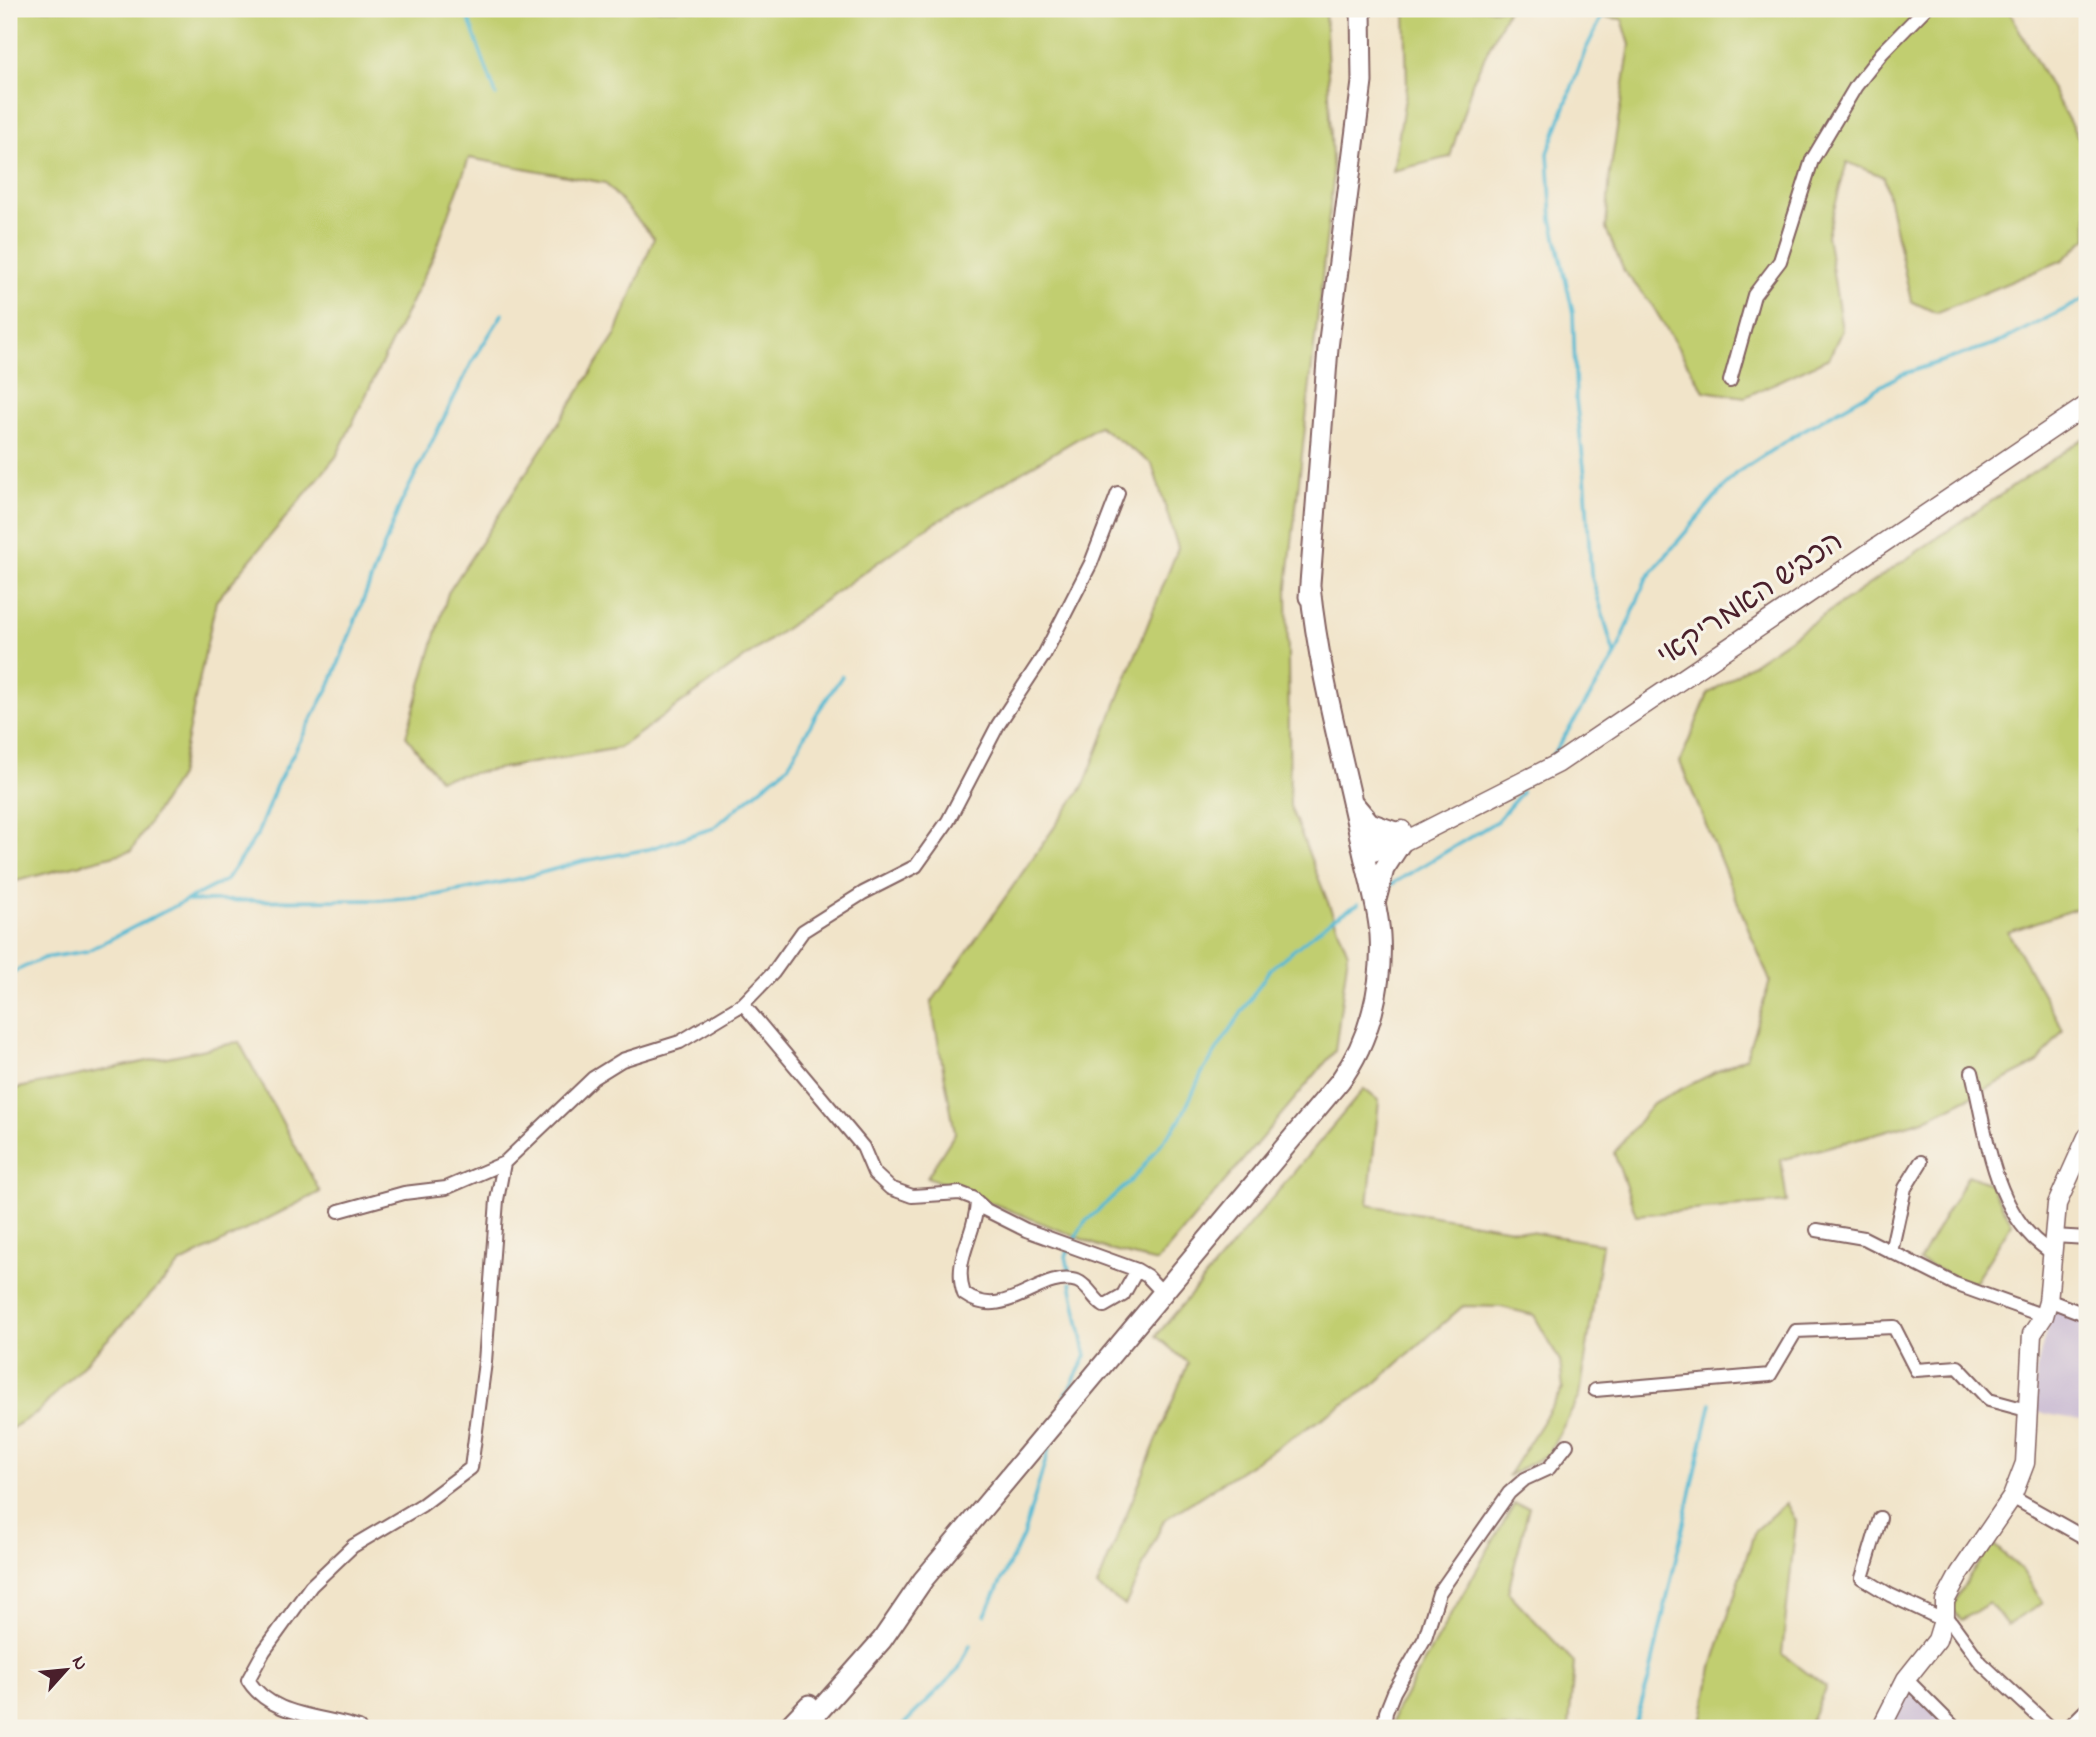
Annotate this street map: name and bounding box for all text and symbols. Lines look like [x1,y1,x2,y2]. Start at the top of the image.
street label: הכביש האמריקאי [1649,521,1853,679]
north arrow [32,1636,102,1706]
text: N [64,1652,94,1675]

